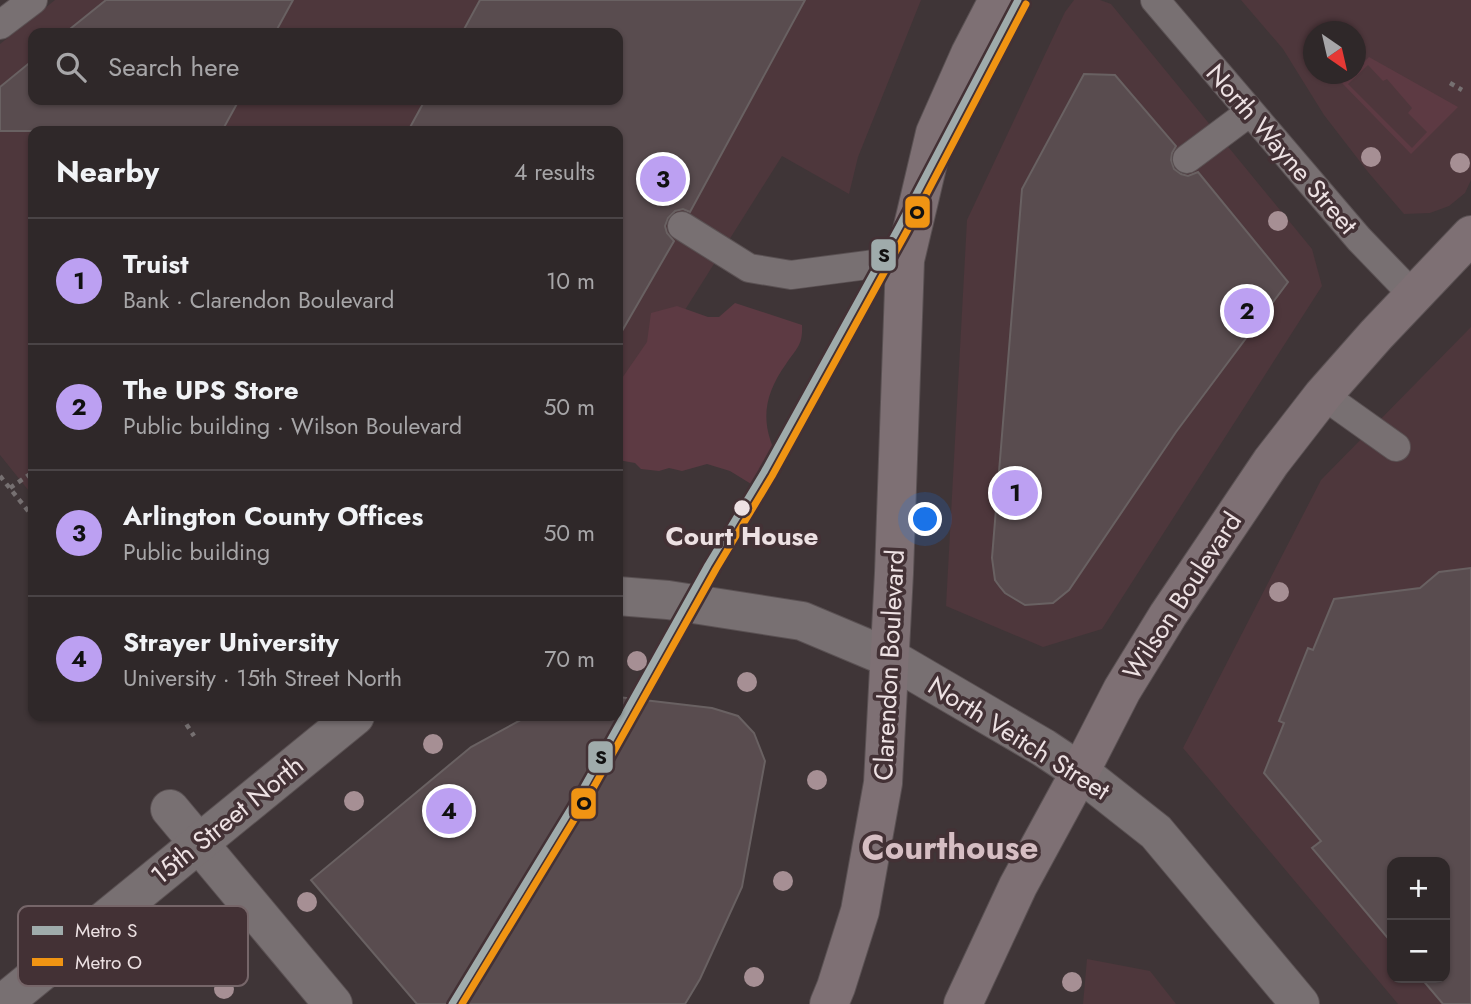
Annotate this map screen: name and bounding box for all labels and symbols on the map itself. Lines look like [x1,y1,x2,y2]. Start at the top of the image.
north arrow [1303,21,1366,84]
street label: North Wayne Street [1197,55,1367,243]
pin: 3 [640,153,686,205]
line badge: O [904,195,931,229]
text: O [909,199,925,226]
line badge: S [870,238,897,272]
text: S [878,242,890,269]
pin: 2 [1224,285,1270,337]
pin: 1 [992,467,1038,519]
marker: Court House [732,498,752,518]
your location [908,502,942,536]
street label: Wilson Boulevard [1113,504,1251,688]
place label: Court House [666,517,818,555]
street label: Clarendon Boulevard [864,548,914,782]
street label: North Veitch Street [921,667,1118,810]
line badge: S [587,740,614,774]
text: S [595,744,607,771]
street label: 15th Street North [142,746,312,894]
pin: 4 [426,785,472,837]
line badge: O [570,787,597,820]
text: O [576,790,592,817]
district label: Courthouse [862,824,1038,871]
legend [18,906,248,986]
text: Metro S [75,917,137,944]
text: Metro O [75,949,142,976]

